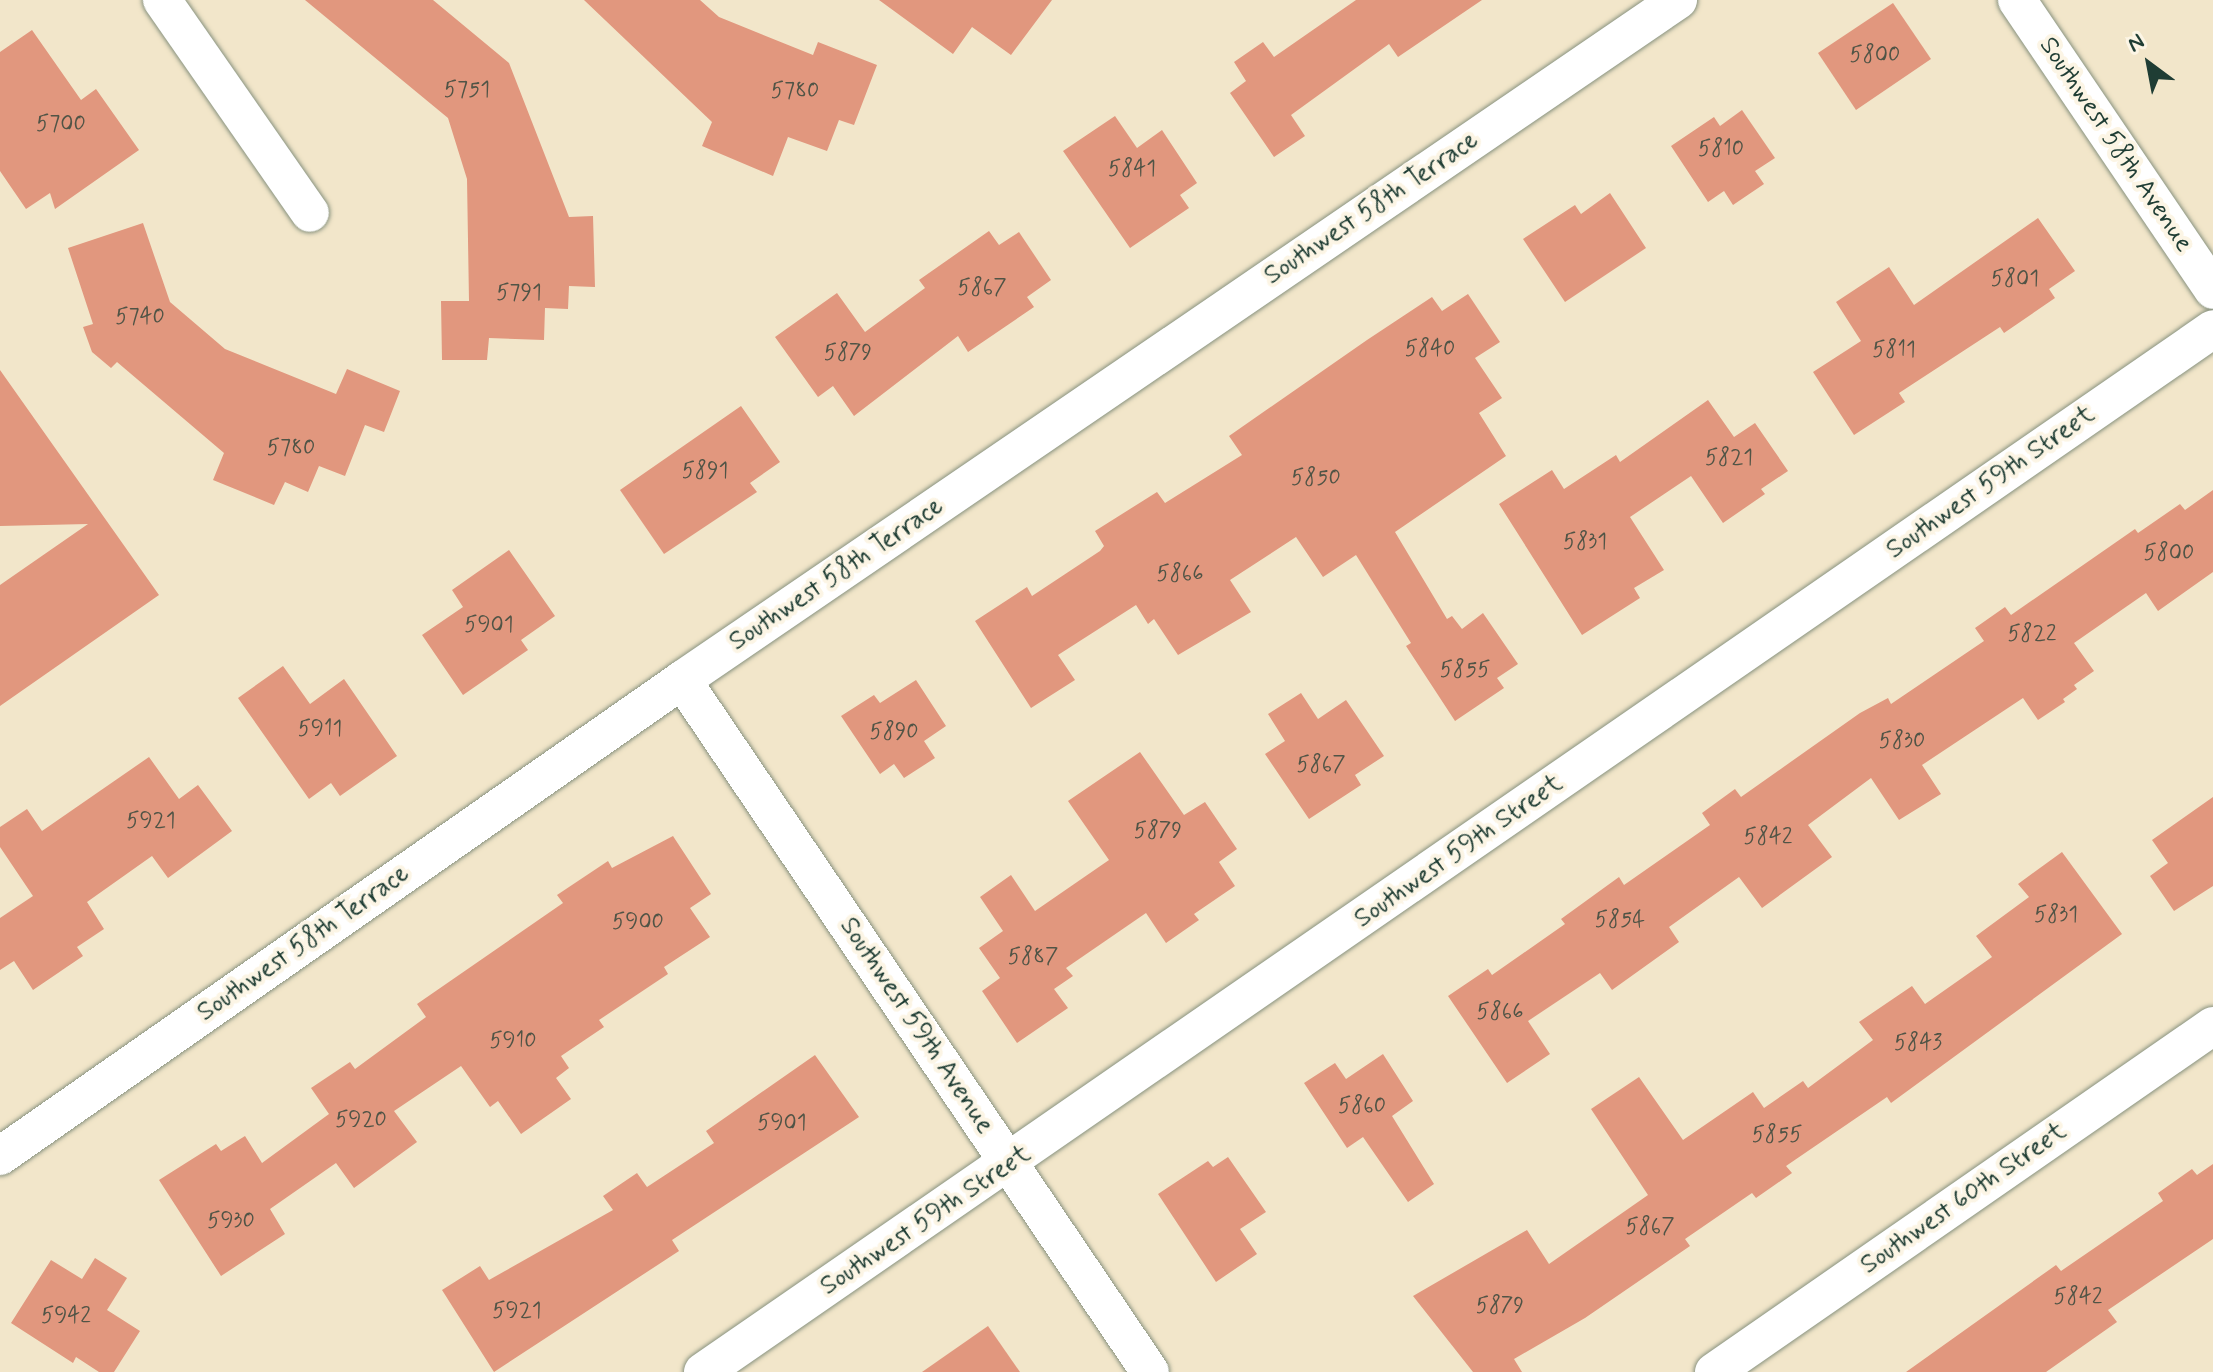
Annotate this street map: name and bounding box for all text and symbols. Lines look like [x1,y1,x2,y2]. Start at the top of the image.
north arrow [2109,24,2189,104]
text: N [2123,28,2150,59]
street label: Southwest 58th Avenue [2031,32,2199,258]
house number: 5800 [1850,43,1900,69]
house number: 5751 [444,78,490,104]
house number: 5780 [771,79,819,105]
house number: 5700 [36,112,86,138]
street label: Southwest 58th Terrace [1259,126,1485,292]
house number: 5810 [1698,137,1744,163]
house number: 5841 [1108,157,1156,183]
house number: 5801 [1991,267,2039,293]
house number: 5867 [958,276,1006,302]
house number: 5791 [496,281,542,307]
house number: 5740 [115,305,165,331]
house number: 5840 [1405,337,1455,363]
house number: 5811 [1872,338,1916,364]
house number: 5879 [824,341,872,367]
street label: Southwest 59th Street [1881,399,2101,567]
house number: 5780 [267,436,315,462]
house number: 5821 [1705,446,1753,472]
house number: 5891 [682,459,728,485]
house number: 5850 [1291,466,1341,492]
street label: Southwest 58th Terrace [724,492,950,658]
house number: 5831 [1563,530,1607,556]
house number: 5800 [2144,541,2194,567]
house number: 5866 [1157,562,1203,588]
house number: 5901 [464,613,514,639]
house number: 5822 [2007,622,2057,648]
house number: 5855 [1440,658,1490,684]
house number: 5911 [298,717,342,743]
house number: 5890 [869,720,919,746]
house number: 5830 [1879,729,1925,755]
house number: 5867 [1297,753,1345,779]
street label: Southwest 59th Street [1349,768,1569,936]
house number: 5921 [126,809,176,835]
house number: 5879 [1134,819,1182,845]
house number: 5842 [1744,825,1792,851]
street label: Southwest 58th Terrace [192,859,416,1029]
house number: 5831 [2034,903,2078,929]
house number: 5854 [1595,908,1645,934]
house number: 5900 [612,910,664,936]
street label: Southwest 59th Avenue [832,912,1000,1140]
house number: 5887 [1008,945,1058,971]
house number: 5866 [1477,1000,1523,1026]
house number: 5910 [489,1029,537,1055]
house number: 5843 [1894,1031,1942,1057]
house number: 5860 [1338,1094,1386,1120]
house number: 5920 [335,1108,387,1134]
house number: 5901 [757,1111,807,1137]
street label: Southwest 60th Street [1855,1116,2073,1282]
house number: 5855 [1752,1123,1802,1149]
street label: Southwest 59th Street [815,1139,1037,1303]
house number: 5930 [207,1209,255,1235]
house number: 5867 [1626,1215,1674,1241]
house number: 5842 [2054,1285,2102,1311]
house number: 5879 [1476,1294,1524,1320]
house number: 5921 [492,1299,542,1325]
house number: 5942 [41,1304,91,1330]

